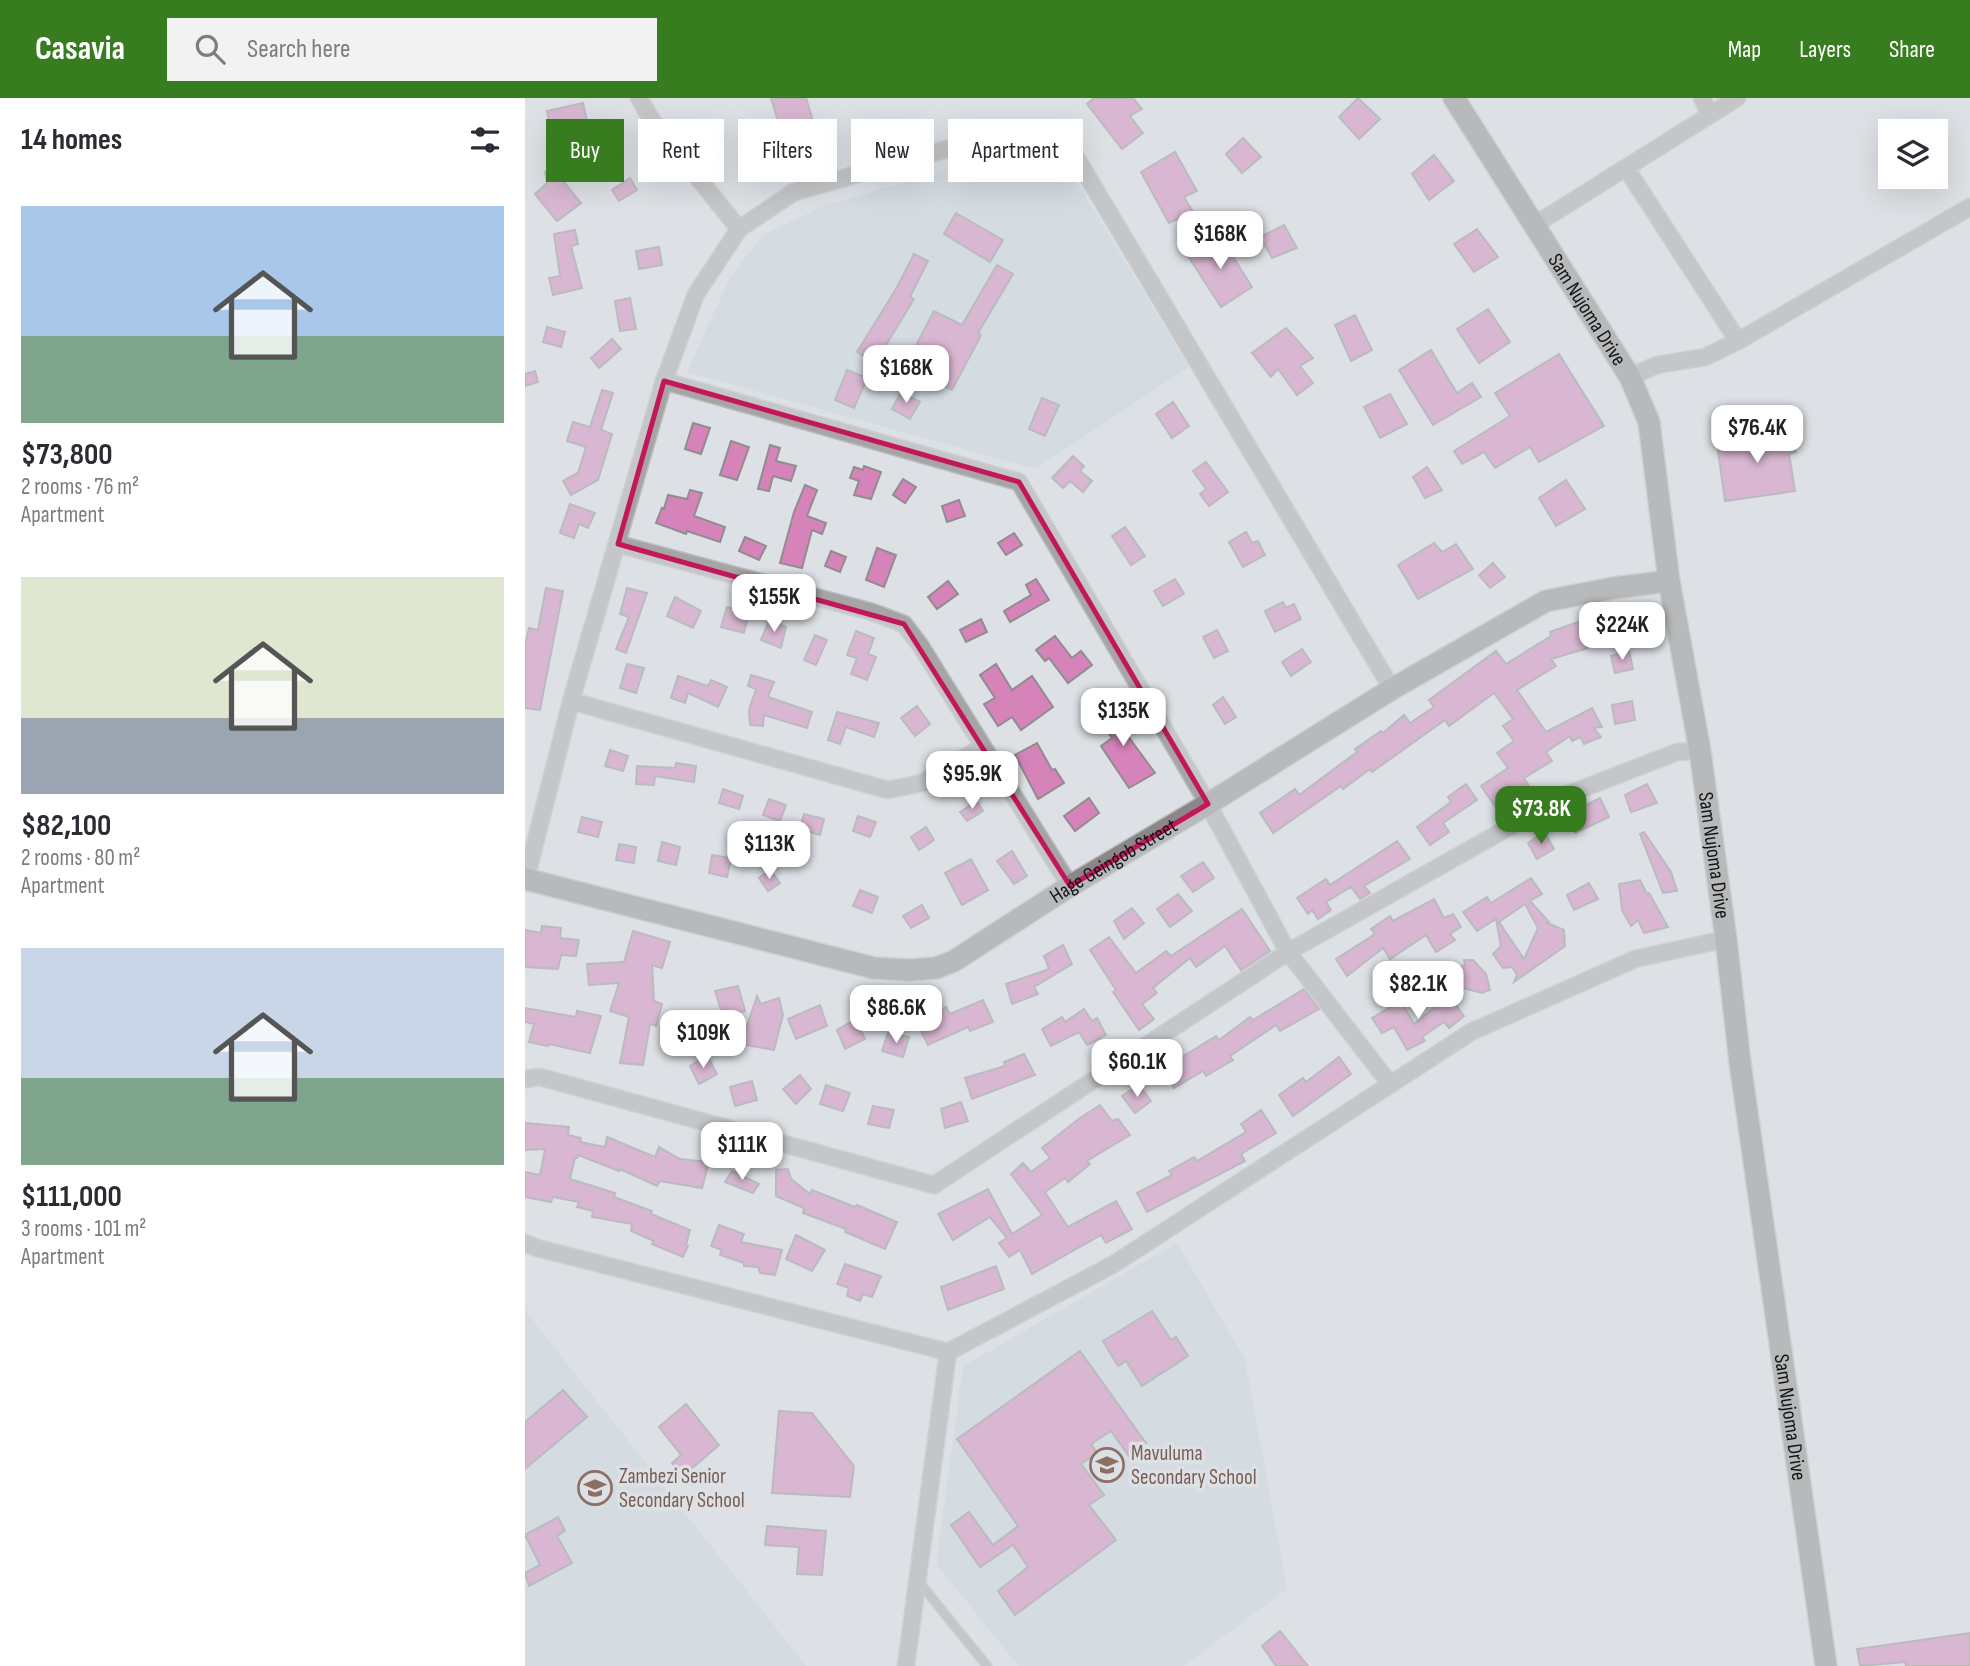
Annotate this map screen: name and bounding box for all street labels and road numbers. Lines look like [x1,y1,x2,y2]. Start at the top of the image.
street label: Sam Nujoma Drive [1543,249,1632,370]
street label: Sam Nujoma Drive [1693,790,1736,920]
street label: Hage Geingob Street [1045,813,1182,908]
street label: Sam Nujoma Drive [1769,1352,1812,1482]

